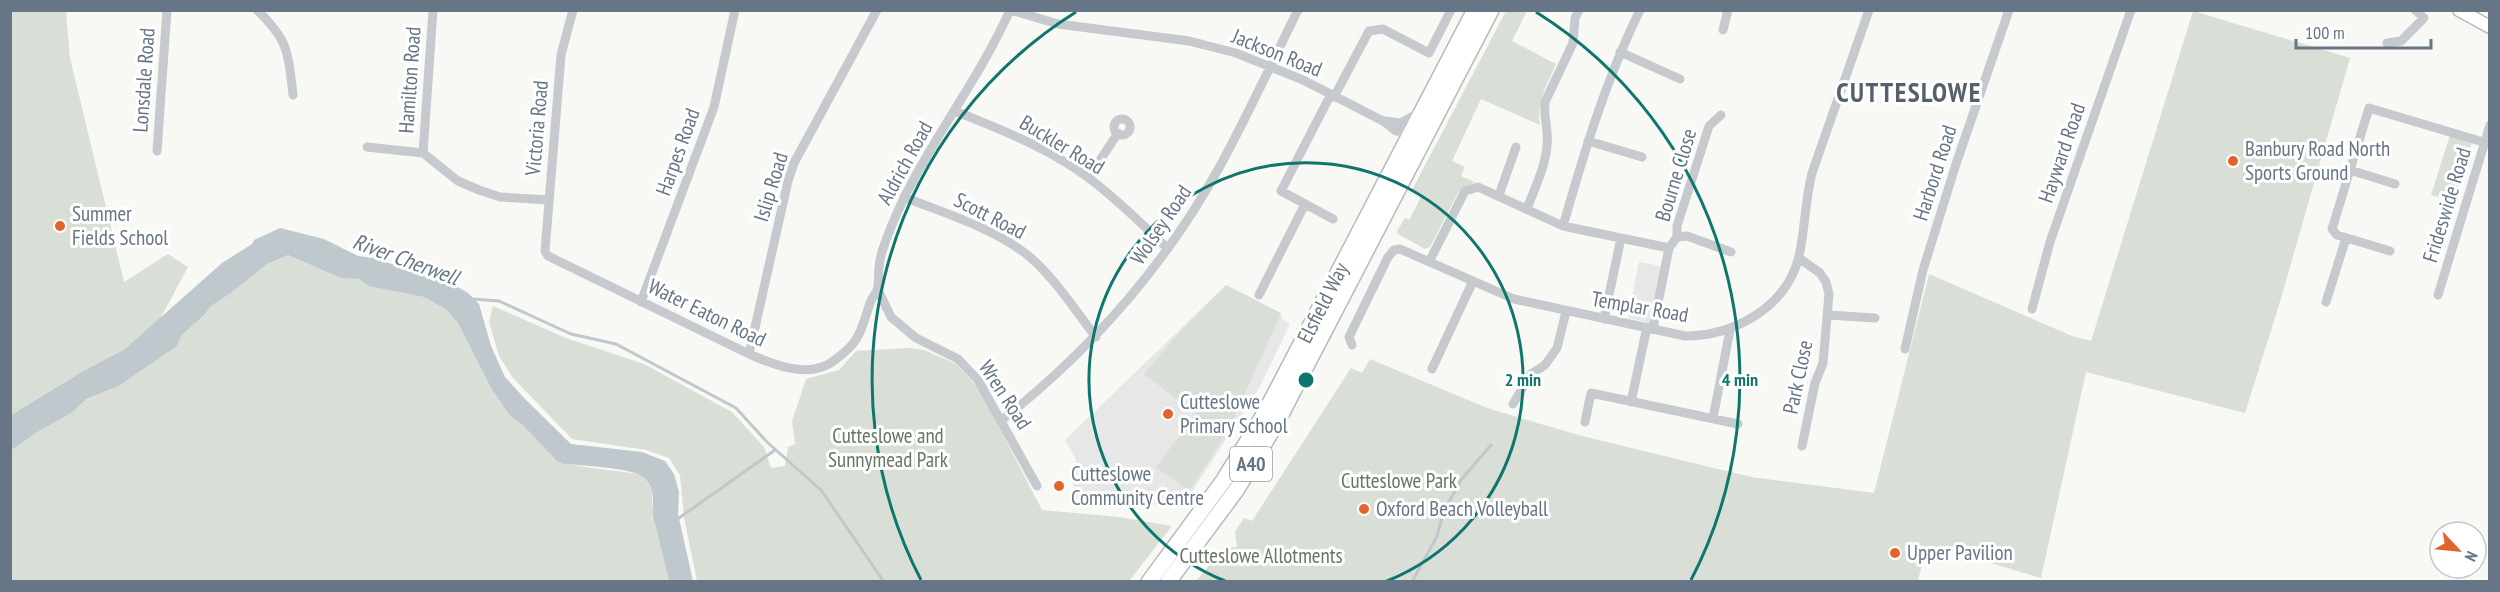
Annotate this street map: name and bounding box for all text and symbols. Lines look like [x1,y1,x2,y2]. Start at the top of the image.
scale bar [2296,12,2431,50]
text: 100 m [2305,21,2345,44]
street label: Jackson Road [1227,22,1326,83]
street label: Hamilton Road [392,26,427,134]
street label: Lonsdale Road [126,27,161,133]
district label: CUTTESLOWE [1836,75,1982,109]
street label: Victoria Road [519,79,554,178]
street label: Hayward Road [2032,99,2091,206]
street label: Harpes Road [649,105,706,199]
street label: Buckler Road [1015,109,1110,180]
street label: Aldrich Road [871,116,938,209]
street label: Harbord Road [1906,122,1963,224]
street label: Bourne Close [1649,125,1702,224]
place label: Banbury Road North Sports Ground [2245,135,2390,186]
street label: Frideswide Road [2416,144,2477,266]
street label: Islip Road [747,149,794,225]
marker: Banbury Road North Sports Ground [2226,154,2240,168]
street label: Wolsey Road [1124,180,1197,270]
street label: Scott Road [950,186,1031,245]
place label: Summer Fields School [72,200,168,251]
marker: Summer Fields School [53,219,67,233]
water label: River Cherwell [349,227,465,292]
street label: Elsfield Way [1291,258,1354,348]
street label: Water Eaton Road [644,272,771,353]
street label: Templar Road [1589,285,1691,328]
street label: Park Close [1777,338,1818,416]
street label: Wren Road [973,355,1038,435]
text: 2 min [1505,368,1541,391]
text: 4 min [1722,368,1758,391]
centre of rings [1296,370,1316,390]
place label: Cutteslowe Primary School [1180,388,1288,439]
marker: Cutteslowe Primary School [1161,407,1175,421]
park label: Cutteslowe and Sunnymead Park [828,422,948,473]
road number: A40 [1230,447,1272,481]
place label: Cutteslowe Community Centre [1071,460,1204,511]
park label: Cutteslowe Park [1341,467,1457,494]
marker: Cutteslowe Community Centre [1052,479,1066,493]
place label: Oxford Beach Volleyball [1376,495,1548,522]
marker: Oxford Beach Volleyball [1357,502,1371,516]
north arrow [2428,520,2488,580]
place label: Upper Pavilion [1907,539,2013,566]
park label: Cutteslowe Allotments [1179,542,1343,569]
marker: Upper Pavilion [1888,546,1902,560]
text: N [2461,548,2482,565]

